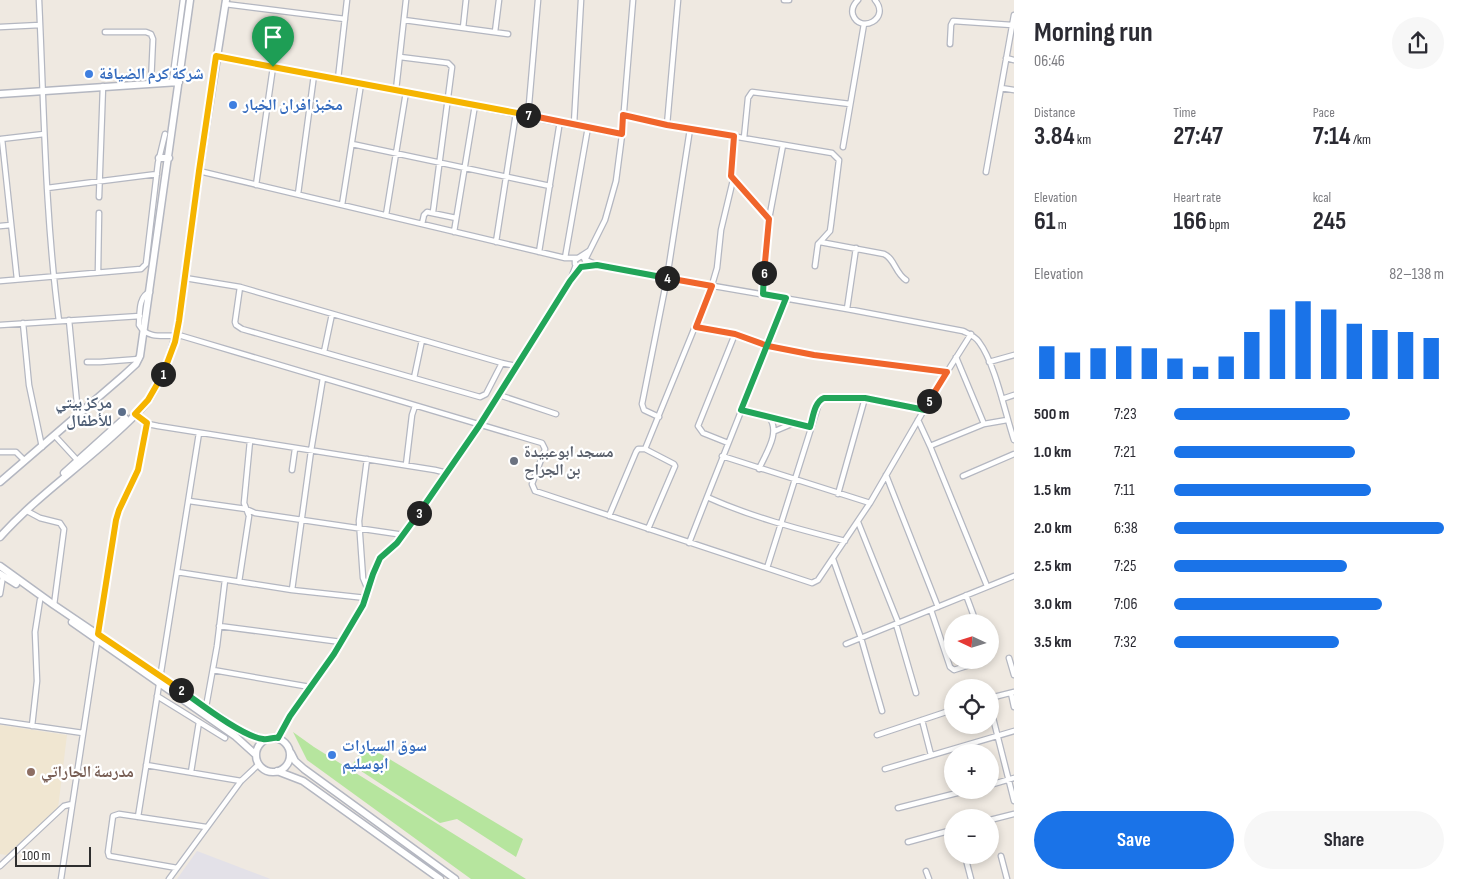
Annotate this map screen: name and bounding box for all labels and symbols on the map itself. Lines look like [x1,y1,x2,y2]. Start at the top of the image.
pin [252,16,294,67]
place label: شركة كرم الضيافة [99,65,204,85]
marker: شركة كرم الضيافة [83,68,95,80]
place label: مخبز افران الخبار [242,96,343,115]
marker: مخبز افران الخبار [227,99,239,111]
pin: 7 [516,102,540,128]
pin: 6 [752,260,776,286]
pin: 4 [654,266,680,290]
pin: 1 [150,362,176,386]
pin: 5 [916,388,942,414]
place label: مركز بيتي للأطفال [55,394,112,431]
marker: مركز بيتي للأطفال [116,406,128,418]
place label: مسجد ابوعبيدة بن الجراح [524,443,614,480]
marker: مسجد ابوعبيدة بن الجراح [508,455,520,467]
pin: 3 [406,500,432,526]
north arrow [944,614,999,669]
pin: 2 [168,678,194,702]
place label: سوق السيارات ابوسليم [342,737,427,775]
marker: سوق السيارات ابوسليم [326,749,338,761]
place label: مدرسة الحاراتي [41,763,134,783]
marker: مدرسة الحاراتي [25,766,37,778]
scale bar [15,844,91,867]

